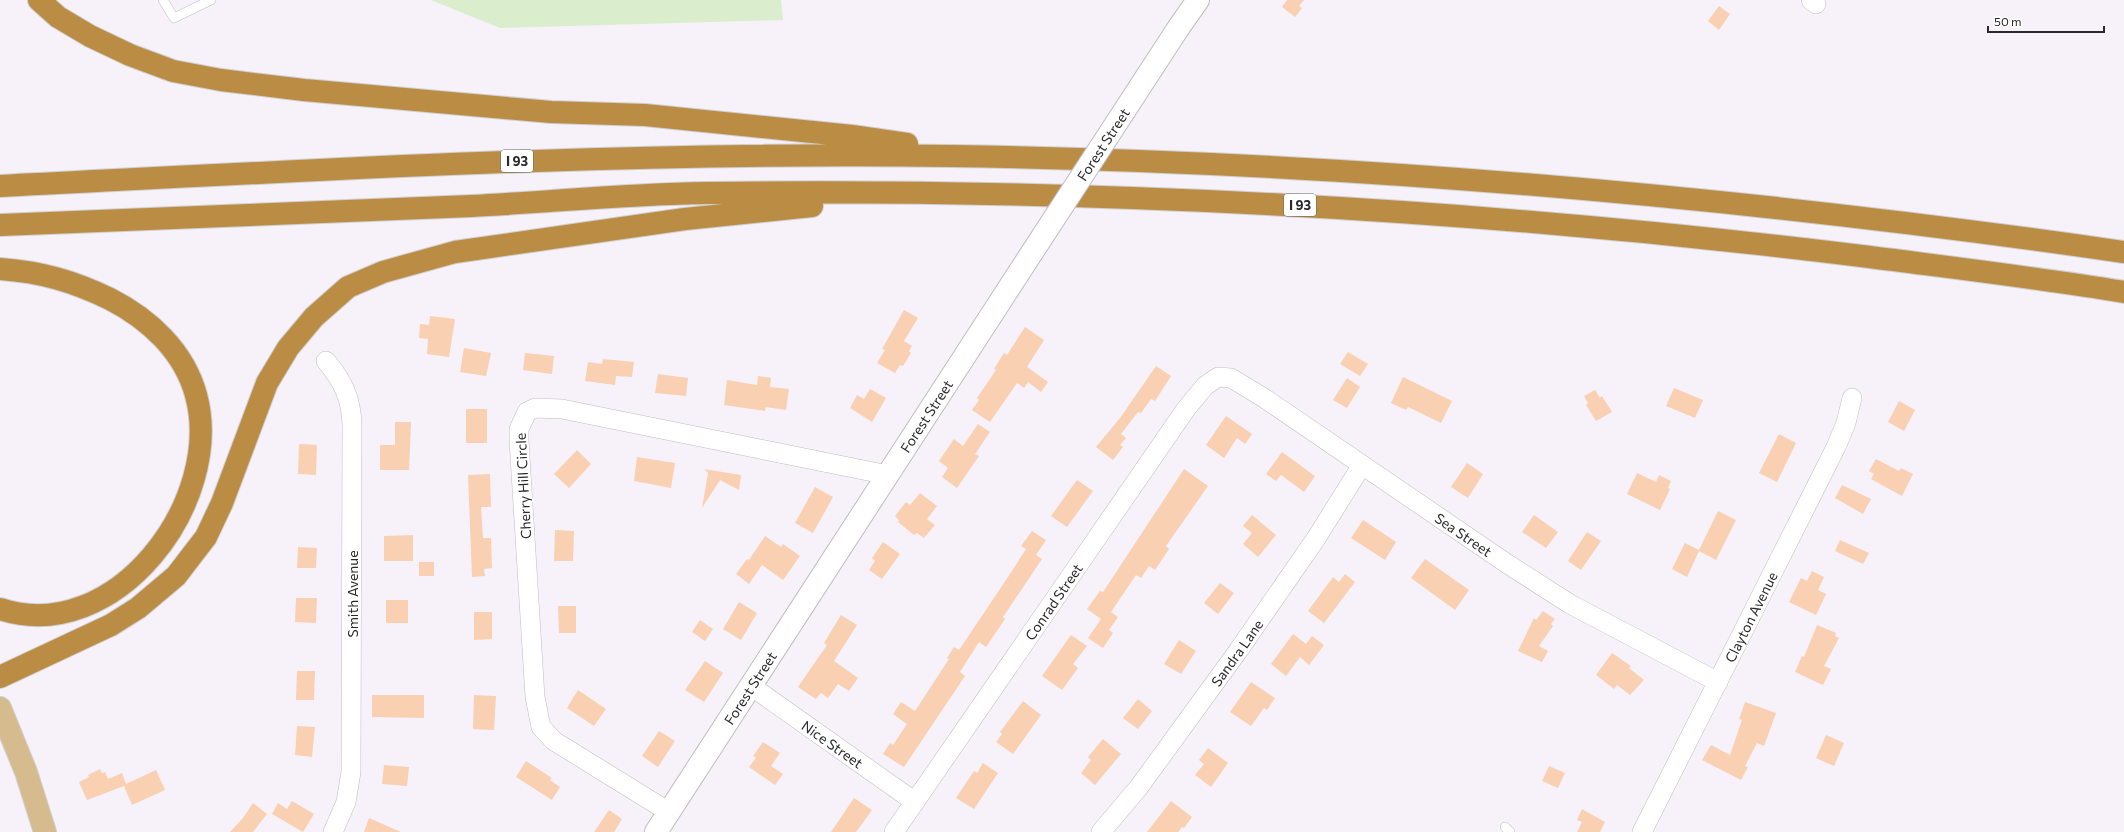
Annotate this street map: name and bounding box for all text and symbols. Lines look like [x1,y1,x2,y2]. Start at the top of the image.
scale bar [1988,8,2104,34]
text: 50 m [1994,14,2022,28]
street label: Forest Street [1073,104,1133,184]
road number: I 93 [501,150,533,172]
road number: I 93 [1284,194,1316,216]
street label: Forest Street [896,376,956,455]
street label: Cherry Hill Circle [512,432,534,540]
street label: Sea Street [1432,509,1496,560]
street label: Smith Avenue [344,550,361,638]
street label: Conrad Street [1021,560,1086,643]
street label: Clayton Avenue [1721,569,1780,665]
street label: Sandra Lane [1207,616,1266,689]
street label: Forest Street [720,648,780,727]
street label: Nice Street [799,716,867,771]

